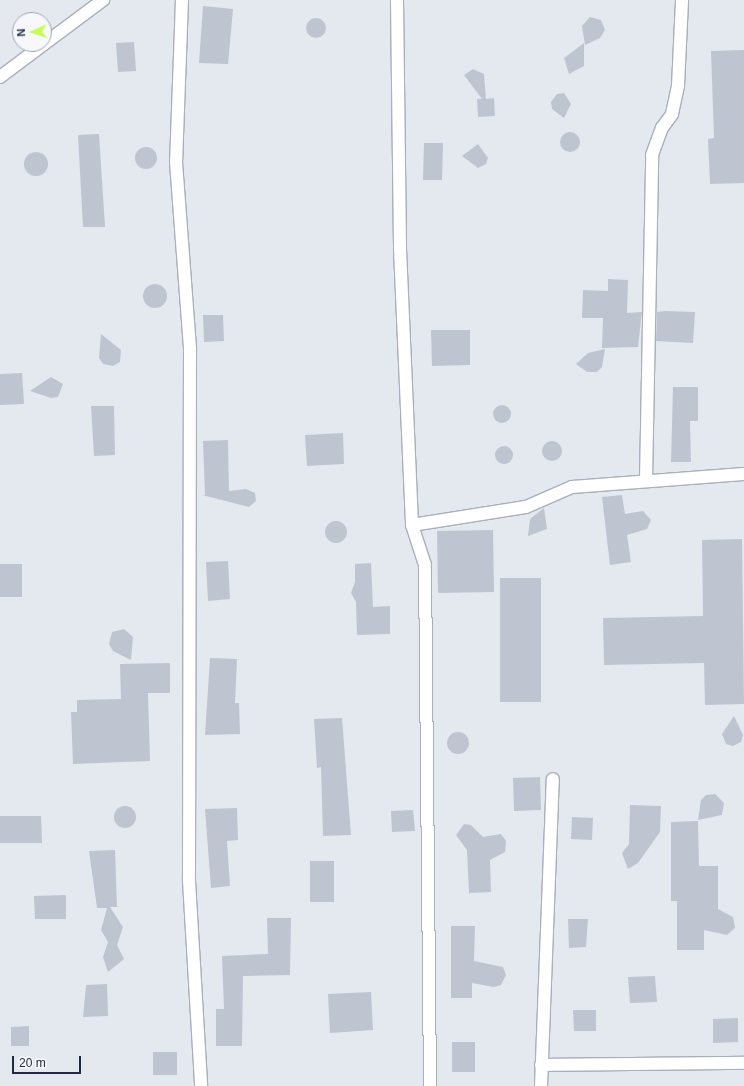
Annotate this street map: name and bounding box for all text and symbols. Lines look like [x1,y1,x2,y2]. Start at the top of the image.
north arrow [12,12,52,52]
text: N [15,28,27,37]
scale bar [14,1048,83,1074]
text: 20 m [19,1056,46,1070]

